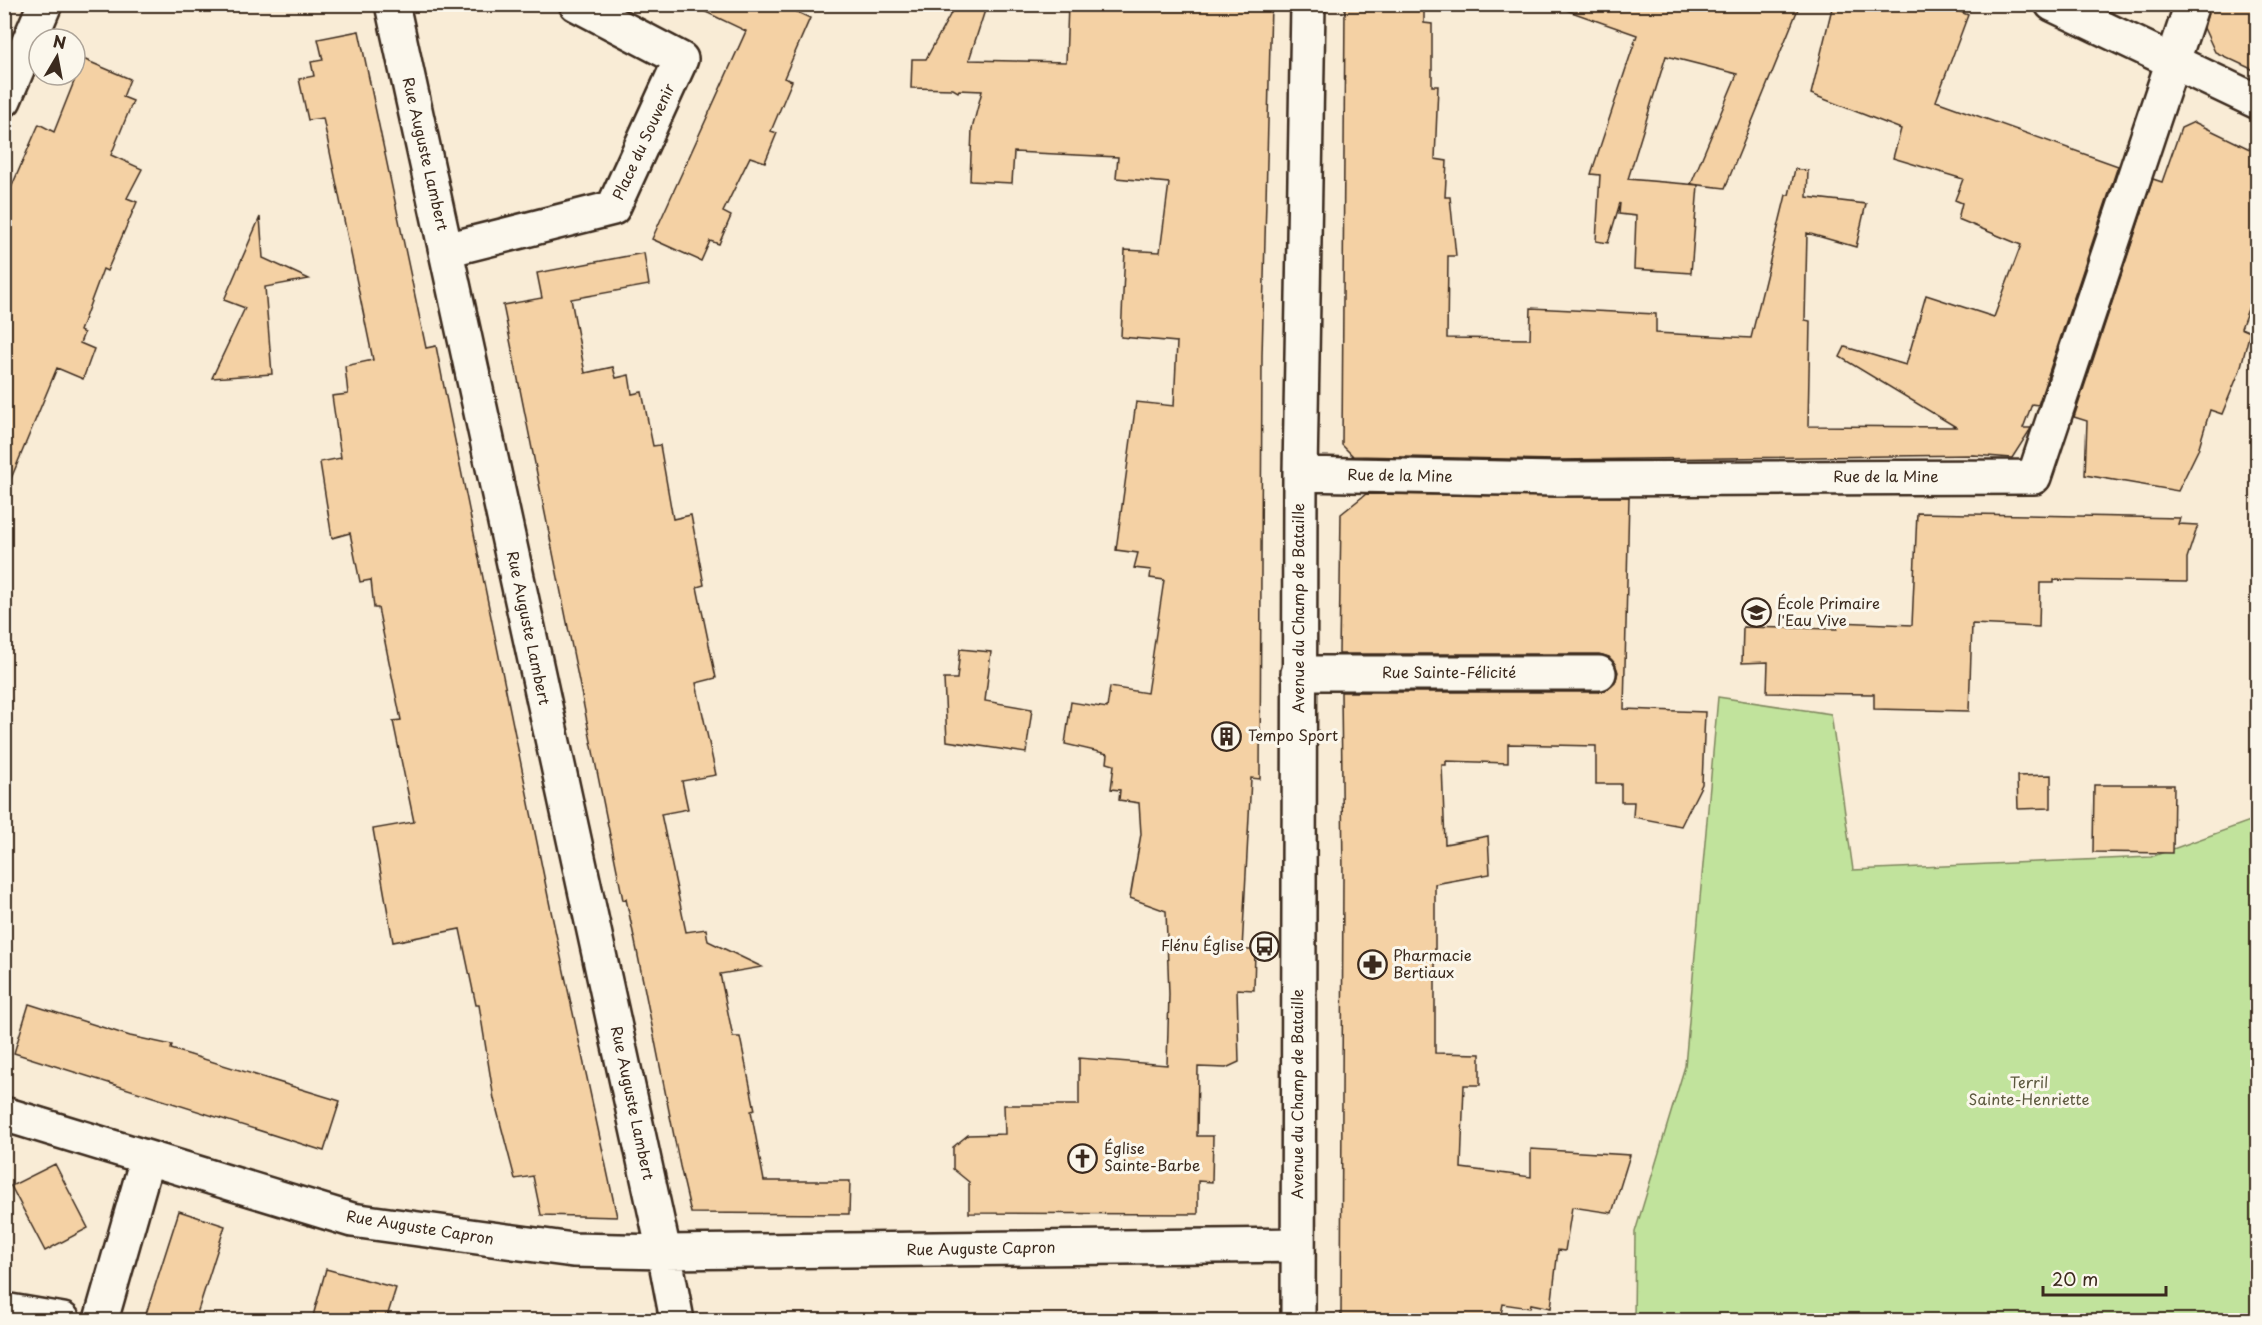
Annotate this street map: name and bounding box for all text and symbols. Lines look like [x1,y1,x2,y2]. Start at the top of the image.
north arrow [27,27,87,87]
text: N [51,28,68,54]
street label: Rue Auguste Lambert [398,75,455,233]
street label: Place du Souvenir [606,79,680,203]
street label: Rue de la Mine [1347,462,1453,487]
street label: Rue de la Mine [1833,464,1939,487]
street label: Avenue du Champ de Bataille [1286,503,1309,713]
street label: Rue Auguste Lambert [502,549,557,707]
place label: École Primaire l'Eau Vive [1777,591,1880,631]
school or university icon: École Primaire l'Eau Vive [1740,597,1772,629]
street label: Rue Sainte-Félicité [1382,660,1516,683]
building icon: Tempo Sport [1211,720,1243,752]
place label: Tempo Sport [1248,723,1338,746]
bus stop icon: Flénu Église [1249,930,1281,962]
place label: Flénu Église [1161,933,1244,956]
place label: Pharmacie Bertiaux [1393,943,1472,983]
pharmacy icon: Pharmacie Bertiaux [1356,949,1388,981]
street label: Avenue du Champ de Bataille [1285,989,1308,1199]
street label: Rue Auguste Lambert [606,1024,661,1182]
park label: Terril Sainte-Henriette [1969,1070,2089,1110]
place label: Église Sainte-Barbe [1104,1136,1200,1176]
church icon: Église Sainte-Barbe [1067,1142,1099,1174]
street label: Rue Auguste Capron [345,1203,496,1250]
street label: Rue Auguste Capron [906,1235,1056,1260]
scale bar [2043,1259,2166,1297]
text: 20 m [2052,1265,2098,1292]

